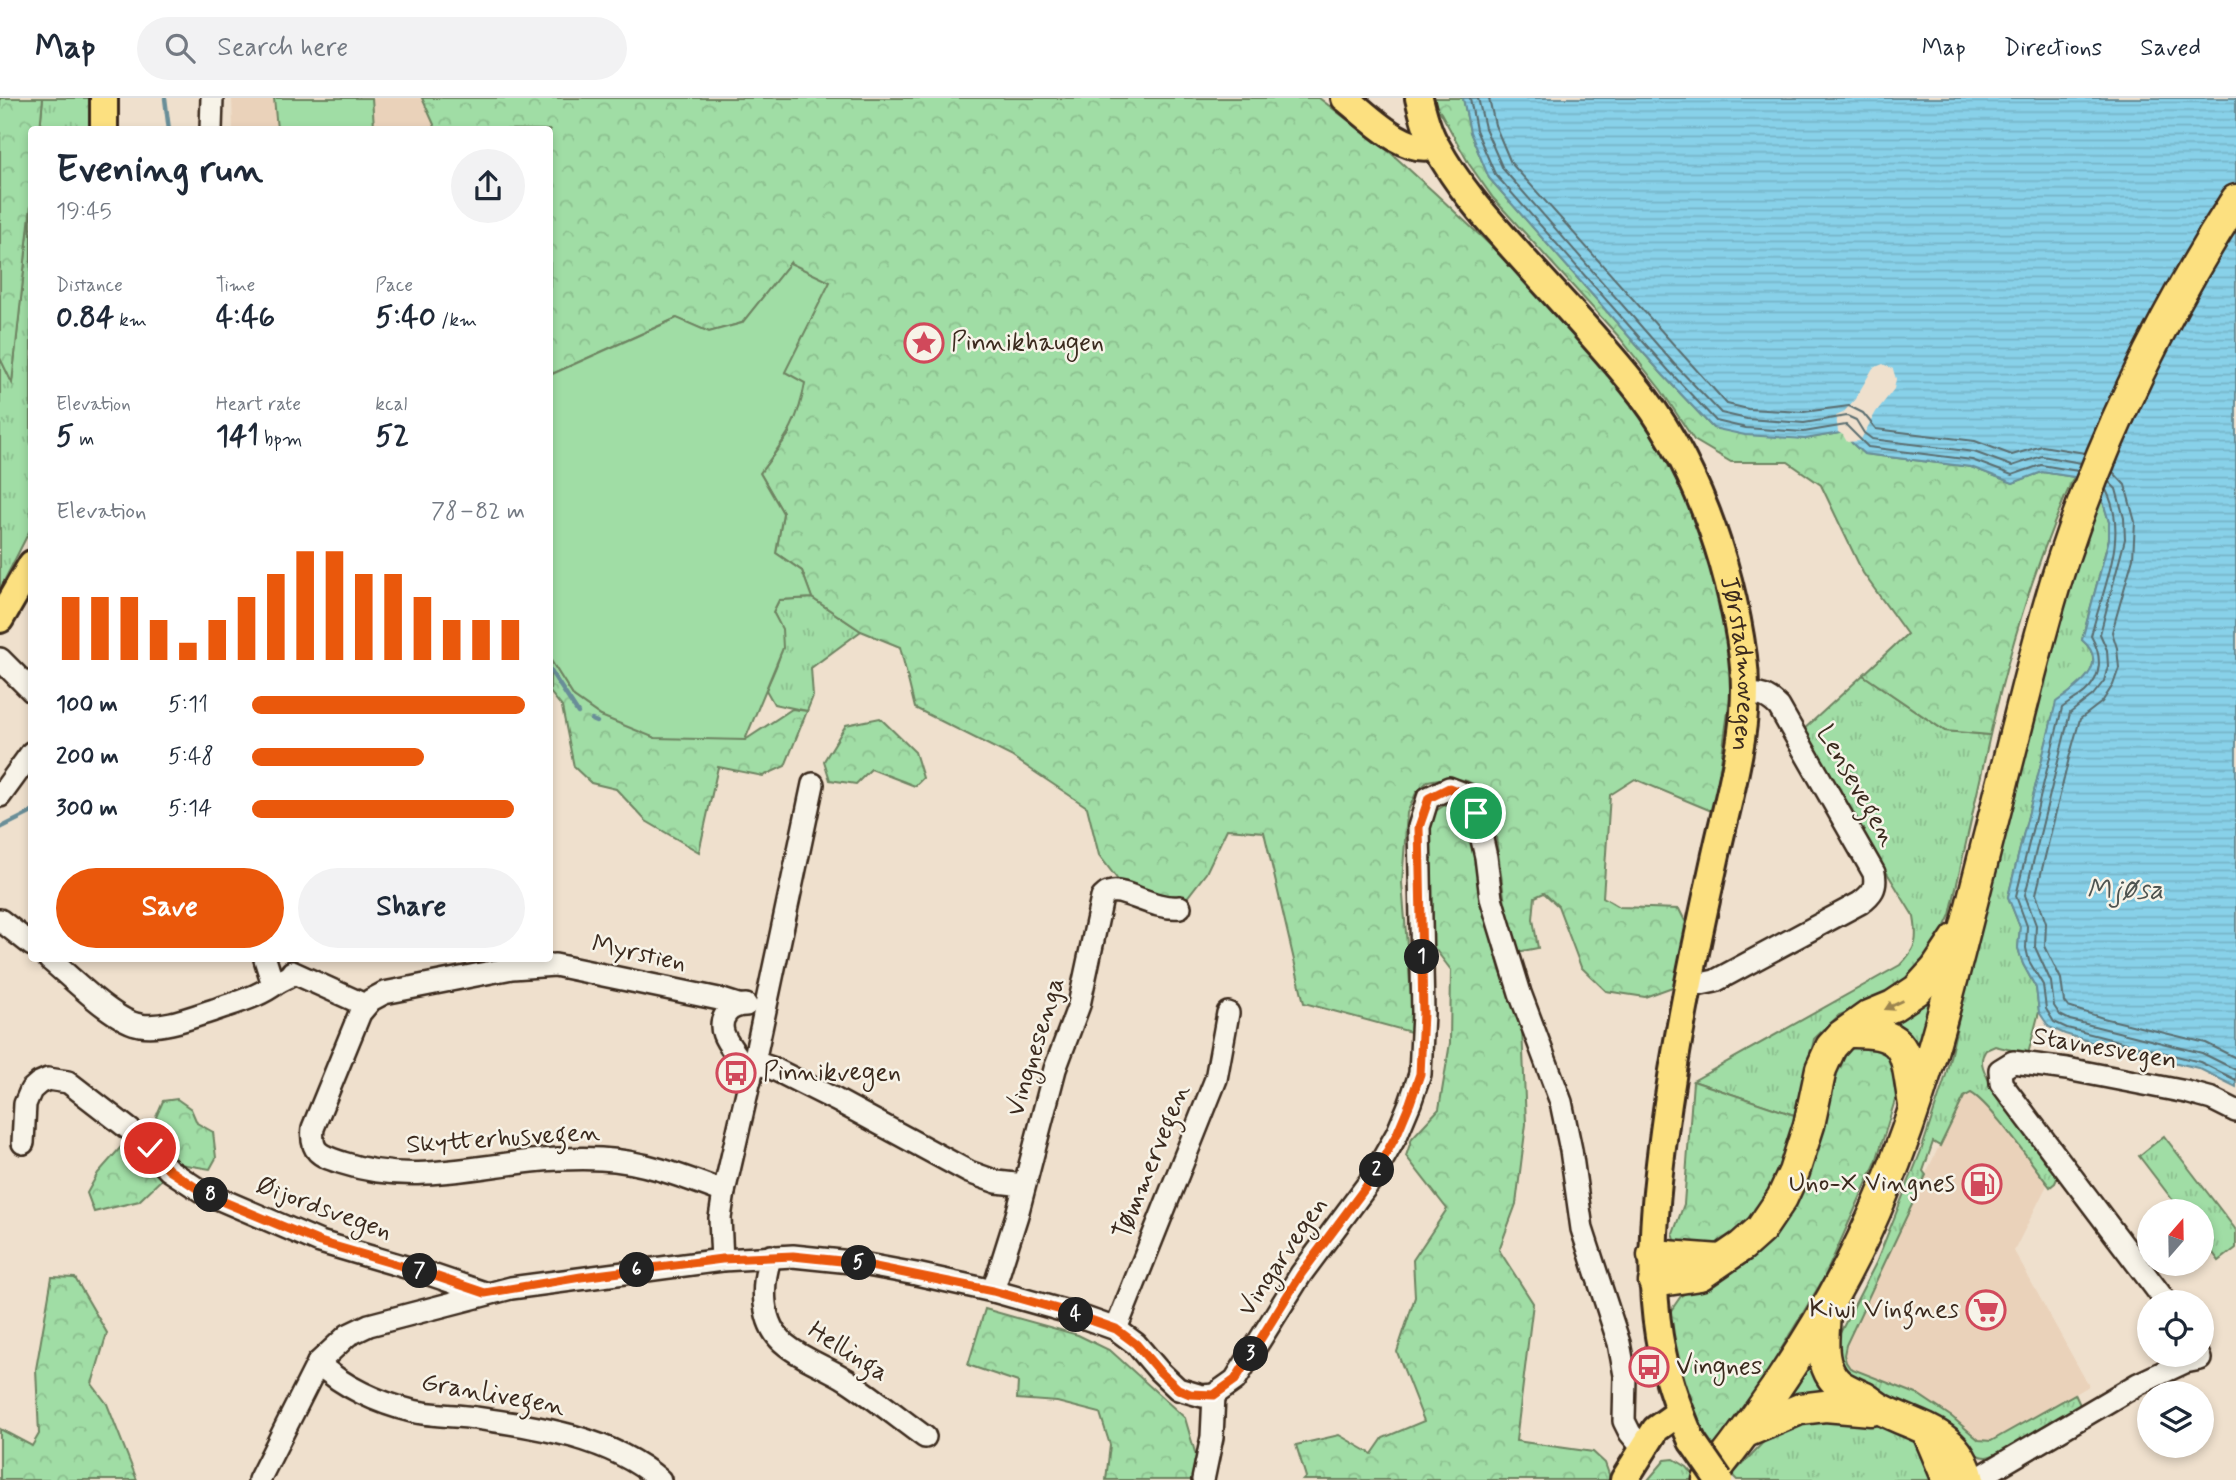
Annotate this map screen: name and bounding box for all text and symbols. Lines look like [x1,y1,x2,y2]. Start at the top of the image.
search box [137,17,627,80]
text: Map [35,26,95,70]
icon: search [161,29,199,67]
text: Search here [217,31,348,65]
text: Map [1922,33,1966,64]
text: Directions [2004,33,2102,64]
text: Saved [2140,33,2201,64]
text: Evening run [56,146,263,195]
button: share [451,149,525,223]
text: 19:45 [56,197,112,227]
text: Distance [56,273,123,298]
text: Time [216,273,255,298]
text: Pace [375,273,413,298]
text: 0.84 [56,298,114,337]
text: 4:46 [216,298,275,337]
text: 5:40 [375,298,436,337]
text: km [114,308,147,333]
text: /km [436,308,477,333]
place icon: Pinnikhaugen [903,322,945,364]
place label: Pinnikhaugen [951,326,1104,362]
text: Elevation [56,392,131,417]
text: Heart rate [216,392,301,417]
text: kcal [375,392,407,417]
text: 5 [56,417,74,456]
text: 141 [216,417,259,456]
text: 52 [375,417,409,456]
text: m [74,427,94,452]
text: bpm [259,427,302,452]
text: Elevation [56,497,147,527]
text: 78–82 m [431,497,525,527]
street label: Jørstadmovegen [1710,572,1762,754]
text: 100 m [56,690,118,720]
text: 5:11 [168,690,208,720]
street label: Lensevegen [1805,719,1904,854]
text: 200 m [56,742,119,772]
text: 5:48 [168,742,214,772]
pin [1446,783,1506,843]
text: 300 m [56,794,118,824]
text: 5:14 [168,794,212,824]
icon: arrive [1457,794,1495,832]
button: Save [56,868,284,948]
button: Share [298,868,525,948]
water label: Mjøsa [2086,872,2164,909]
street label: Myrstien [589,927,689,981]
pin: 1 [1404,940,1440,974]
text: 1 [1417,944,1426,969]
street label: Vingnesenga [999,973,1075,1121]
one-way arrow [1884,999,1904,1011]
street label: Stavnesvegen [2030,1020,2180,1078]
bus stop icon: Pinnikvegen [715,1052,757,1094]
place label: Pinnikvegen [763,1056,901,1092]
street label: Tømmervegen [1105,1079,1201,1246]
street label: Skytterhusvegen [405,1115,601,1166]
pin [120,1118,180,1178]
icon: check [131,1129,169,1167]
pin: 2 [1360,1152,1394,1188]
text: 2 [1372,1157,1381,1182]
fuel station icon: Uno-X Vingnes [1961,1163,2003,1205]
place label: Uno-X Vingnes [1789,1167,1955,1201]
street label: Øijordsvegen [251,1169,396,1251]
pin: 8 [194,1178,228,1212]
text: 8 [205,1182,216,1207]
street label: Vingarvegen [1230,1190,1337,1325]
north arrow [2137,1199,2214,1276]
map controls [2137,1199,2214,1458]
pin: 5 [842,1246,876,1280]
text: 5 [853,1250,864,1275]
pin: 6 [620,1252,654,1288]
pin: 7 [402,1254,438,1288]
text: 6 [632,1257,641,1282]
text: 7 [414,1258,425,1283]
supermarket icon: Kiwi Vingnes [1965,1289,2007,1331]
button: locate [2137,1290,2214,1367]
place label: Kiwi Vingnes [1809,1293,1959,1330]
pin: 4 [1058,1298,1094,1332]
text: 4 [1070,1302,1081,1327]
street label: Hellinga [799,1314,895,1393]
pin: 3 [1234,1336,1268,1372]
text: 3 [1246,1341,1255,1366]
bus stop icon: Vingnes [1628,1346,1670,1388]
place label: Vingnes [1676,1350,1762,1386]
street label: Granlivegen [418,1366,568,1427]
button: layers [2137,1381,2214,1458]

